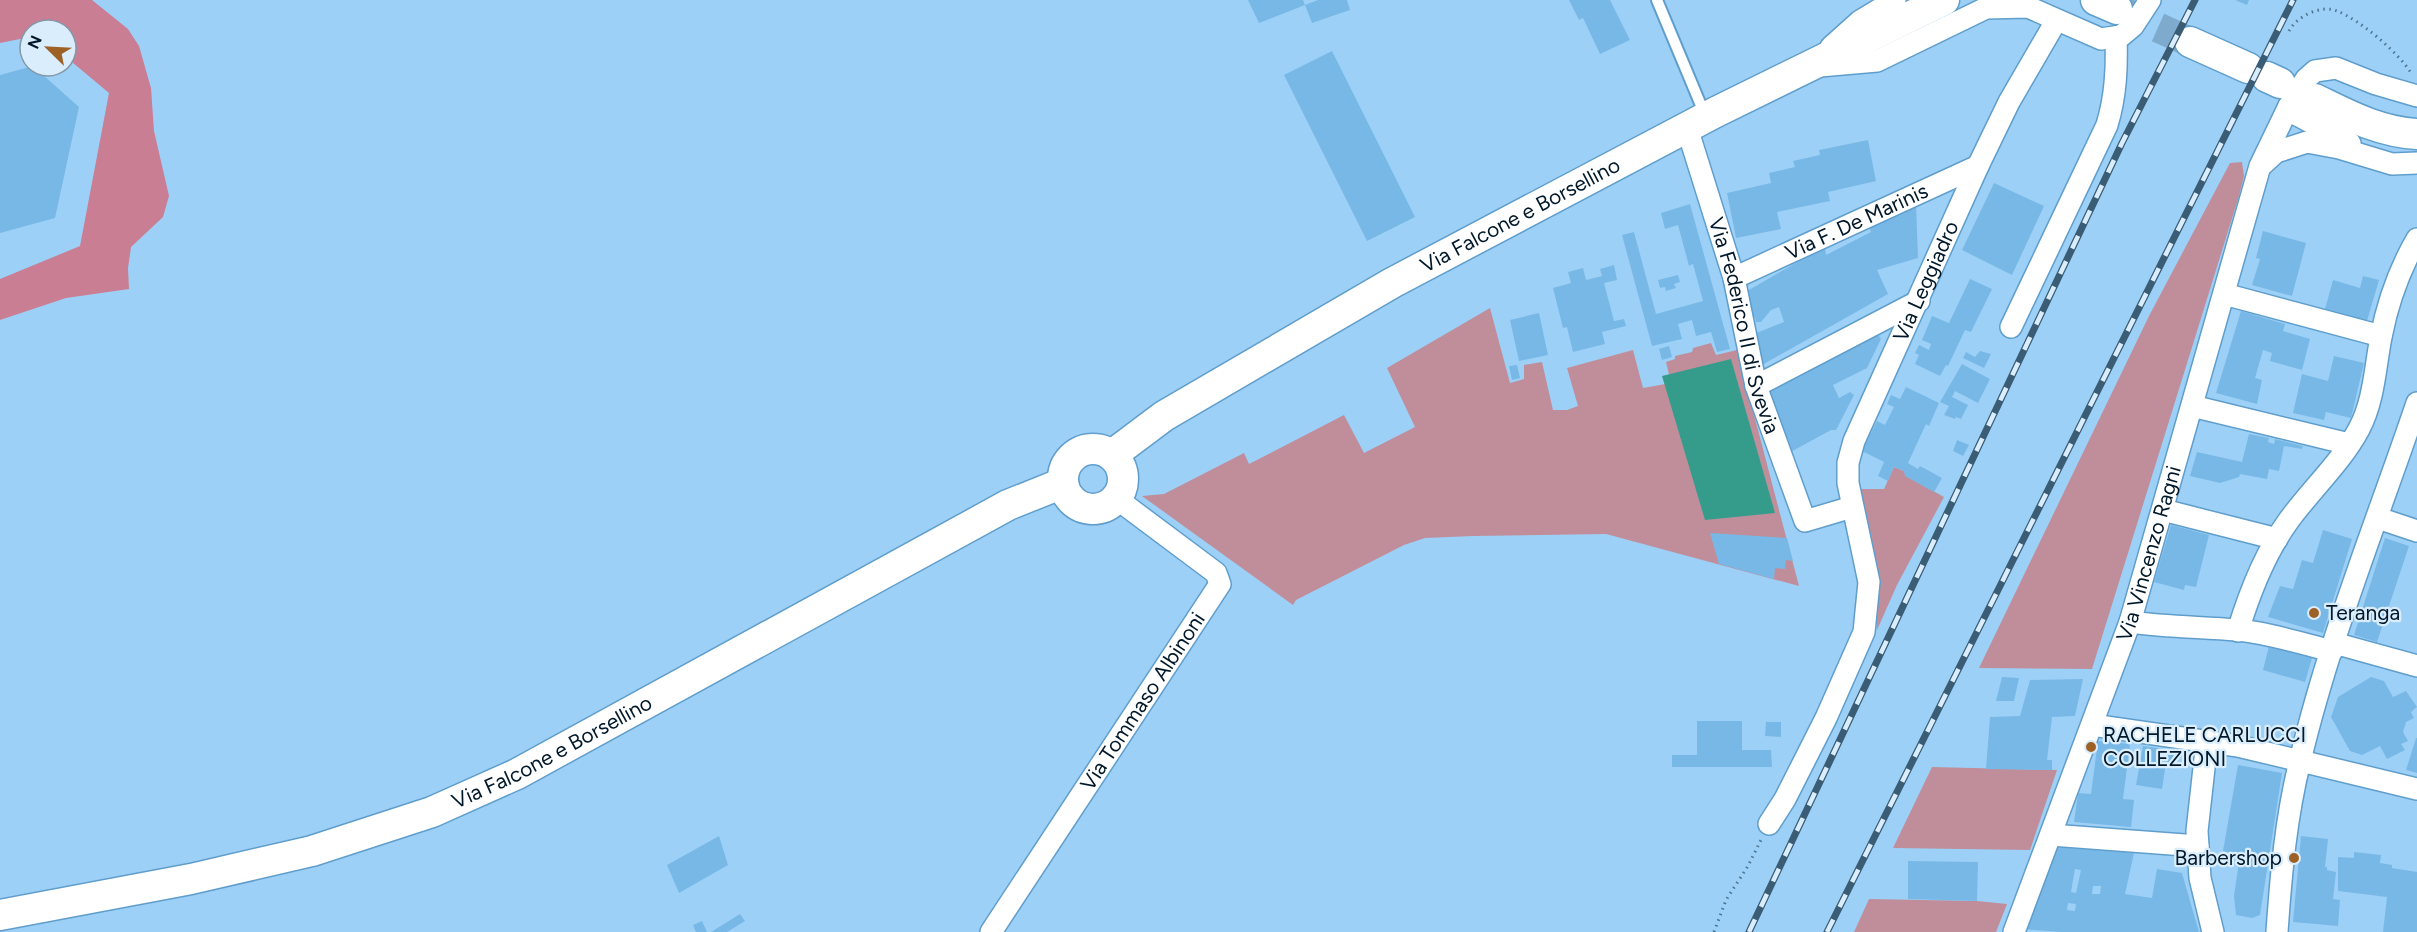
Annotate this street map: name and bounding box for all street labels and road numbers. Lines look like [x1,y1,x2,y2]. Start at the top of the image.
street label: Via Falcone e Borsellino [1416,152,1624,278]
street label: Via F. De Marinis [1781,178,1932,265]
street label: Via Federico II di Svevia [1704,214,1785,437]
street label: Via Leggiadro [1888,217,1964,345]
street label: Via Vincenzo Ragni [2111,463,2186,645]
street label: Via Tommaso Albinoni [1075,607,1210,795]
street label: Via Falcone e Borsellino [448,689,656,813]

